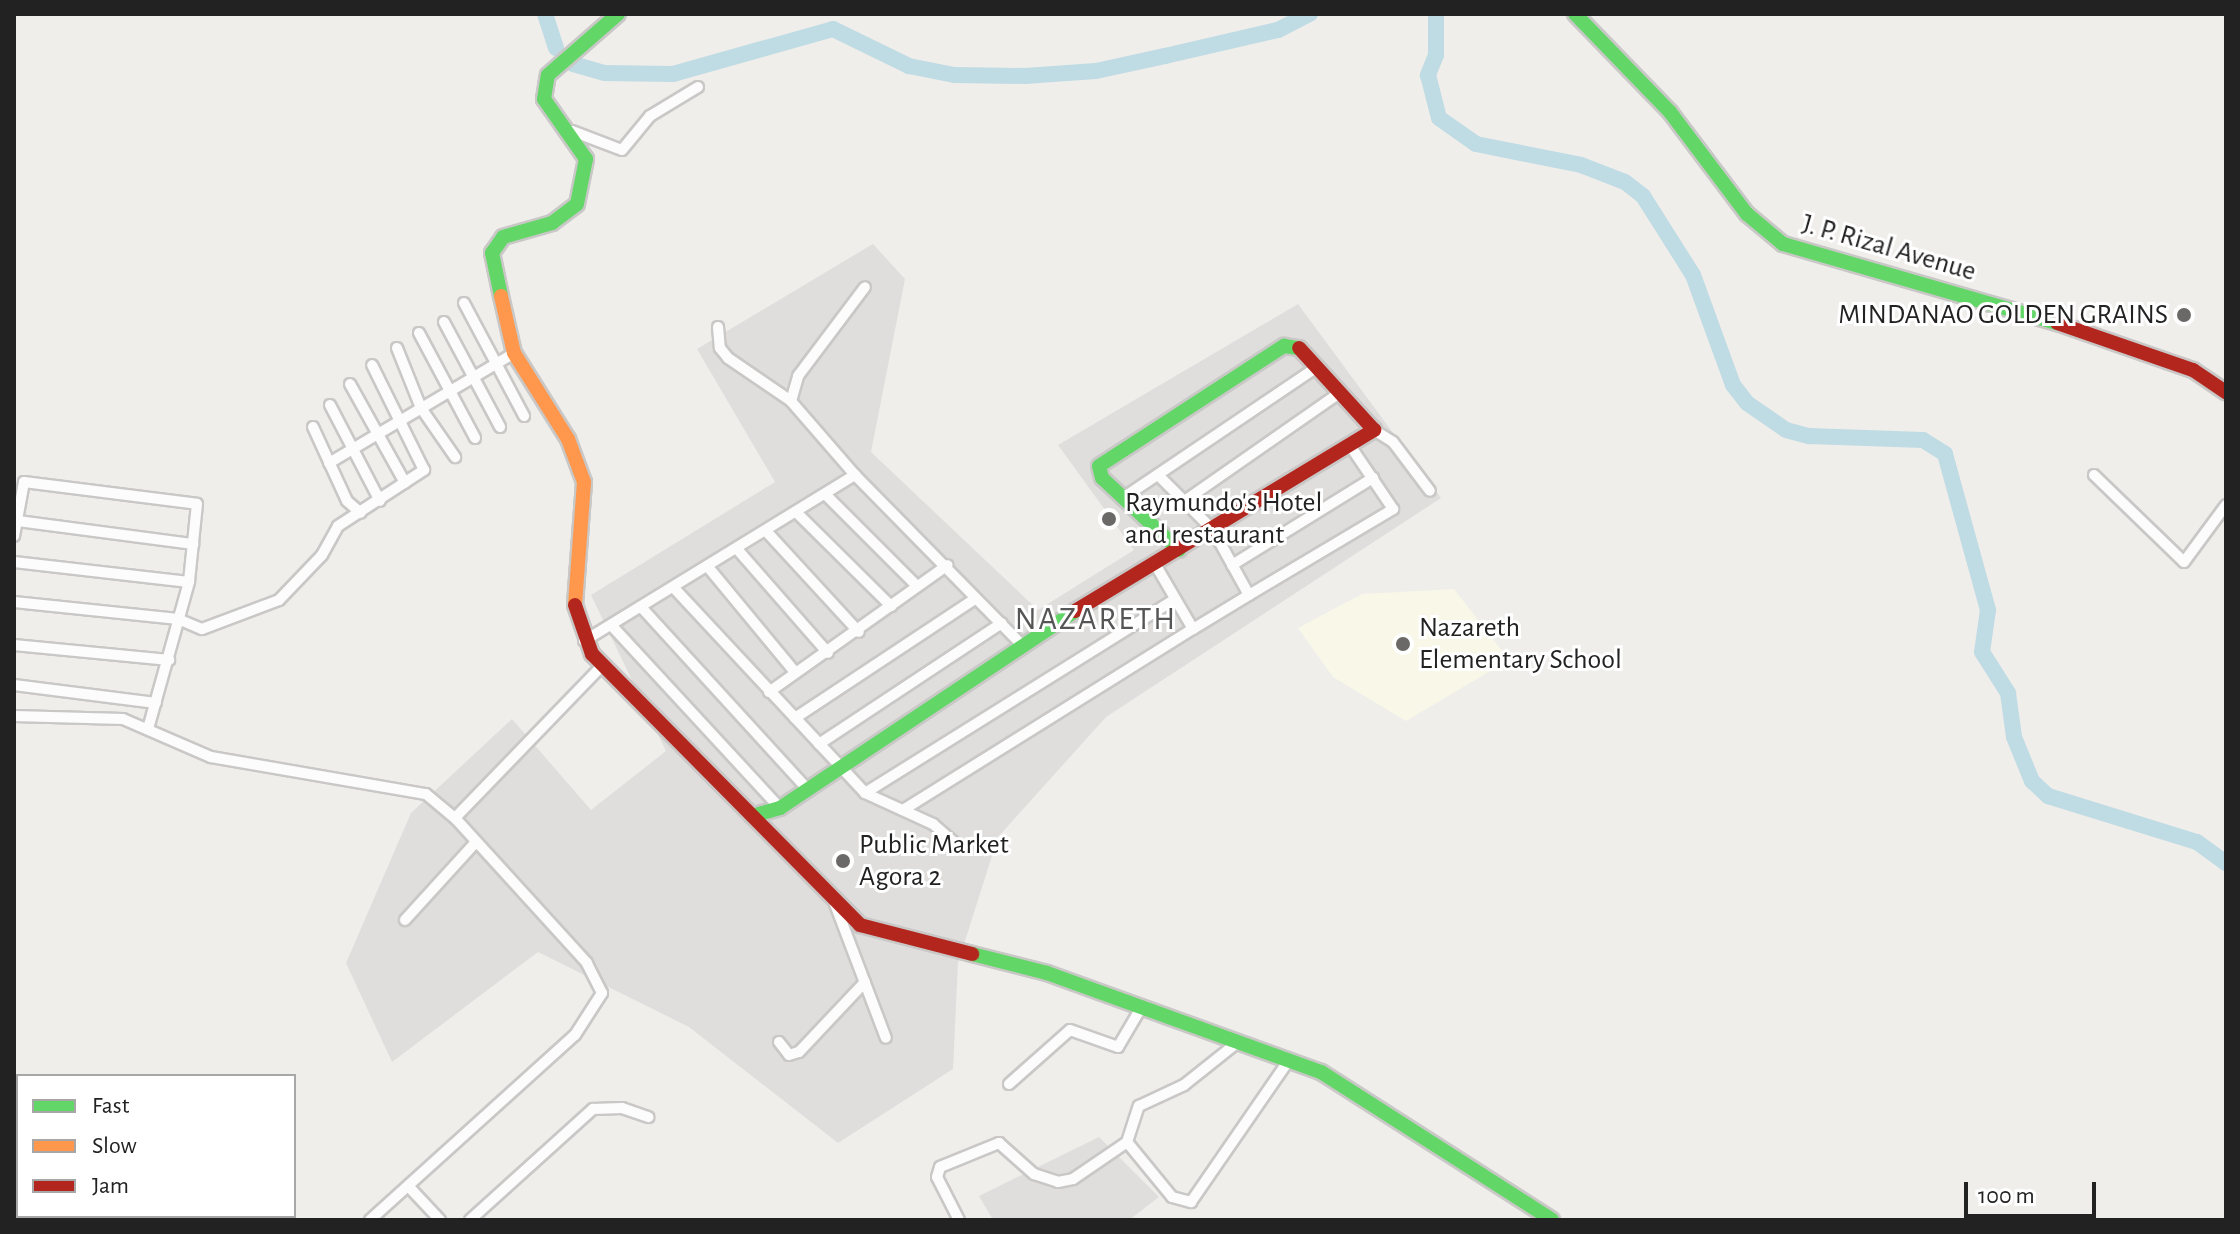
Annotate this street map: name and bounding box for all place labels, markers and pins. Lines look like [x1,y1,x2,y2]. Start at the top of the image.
place label: MINDANAO GOLDEN GRAINS [1838,298,2168,332]
marker: MINDANAO GOLDEN GRAINS [2175,306,2193,324]
place label: Raymundo's Hotel and restaurant [1125,486,1322,552]
marker: Raymundo's Hotel and restaurant [1100,510,1118,528]
place label: Nazareth Elementary School [1419,611,1622,677]
marker: Nazareth Elementary School [1394,635,1412,653]
place label: Public Market Agora 2 [859,828,1009,894]
marker: Public Market Agora 2 [834,852,852,870]

